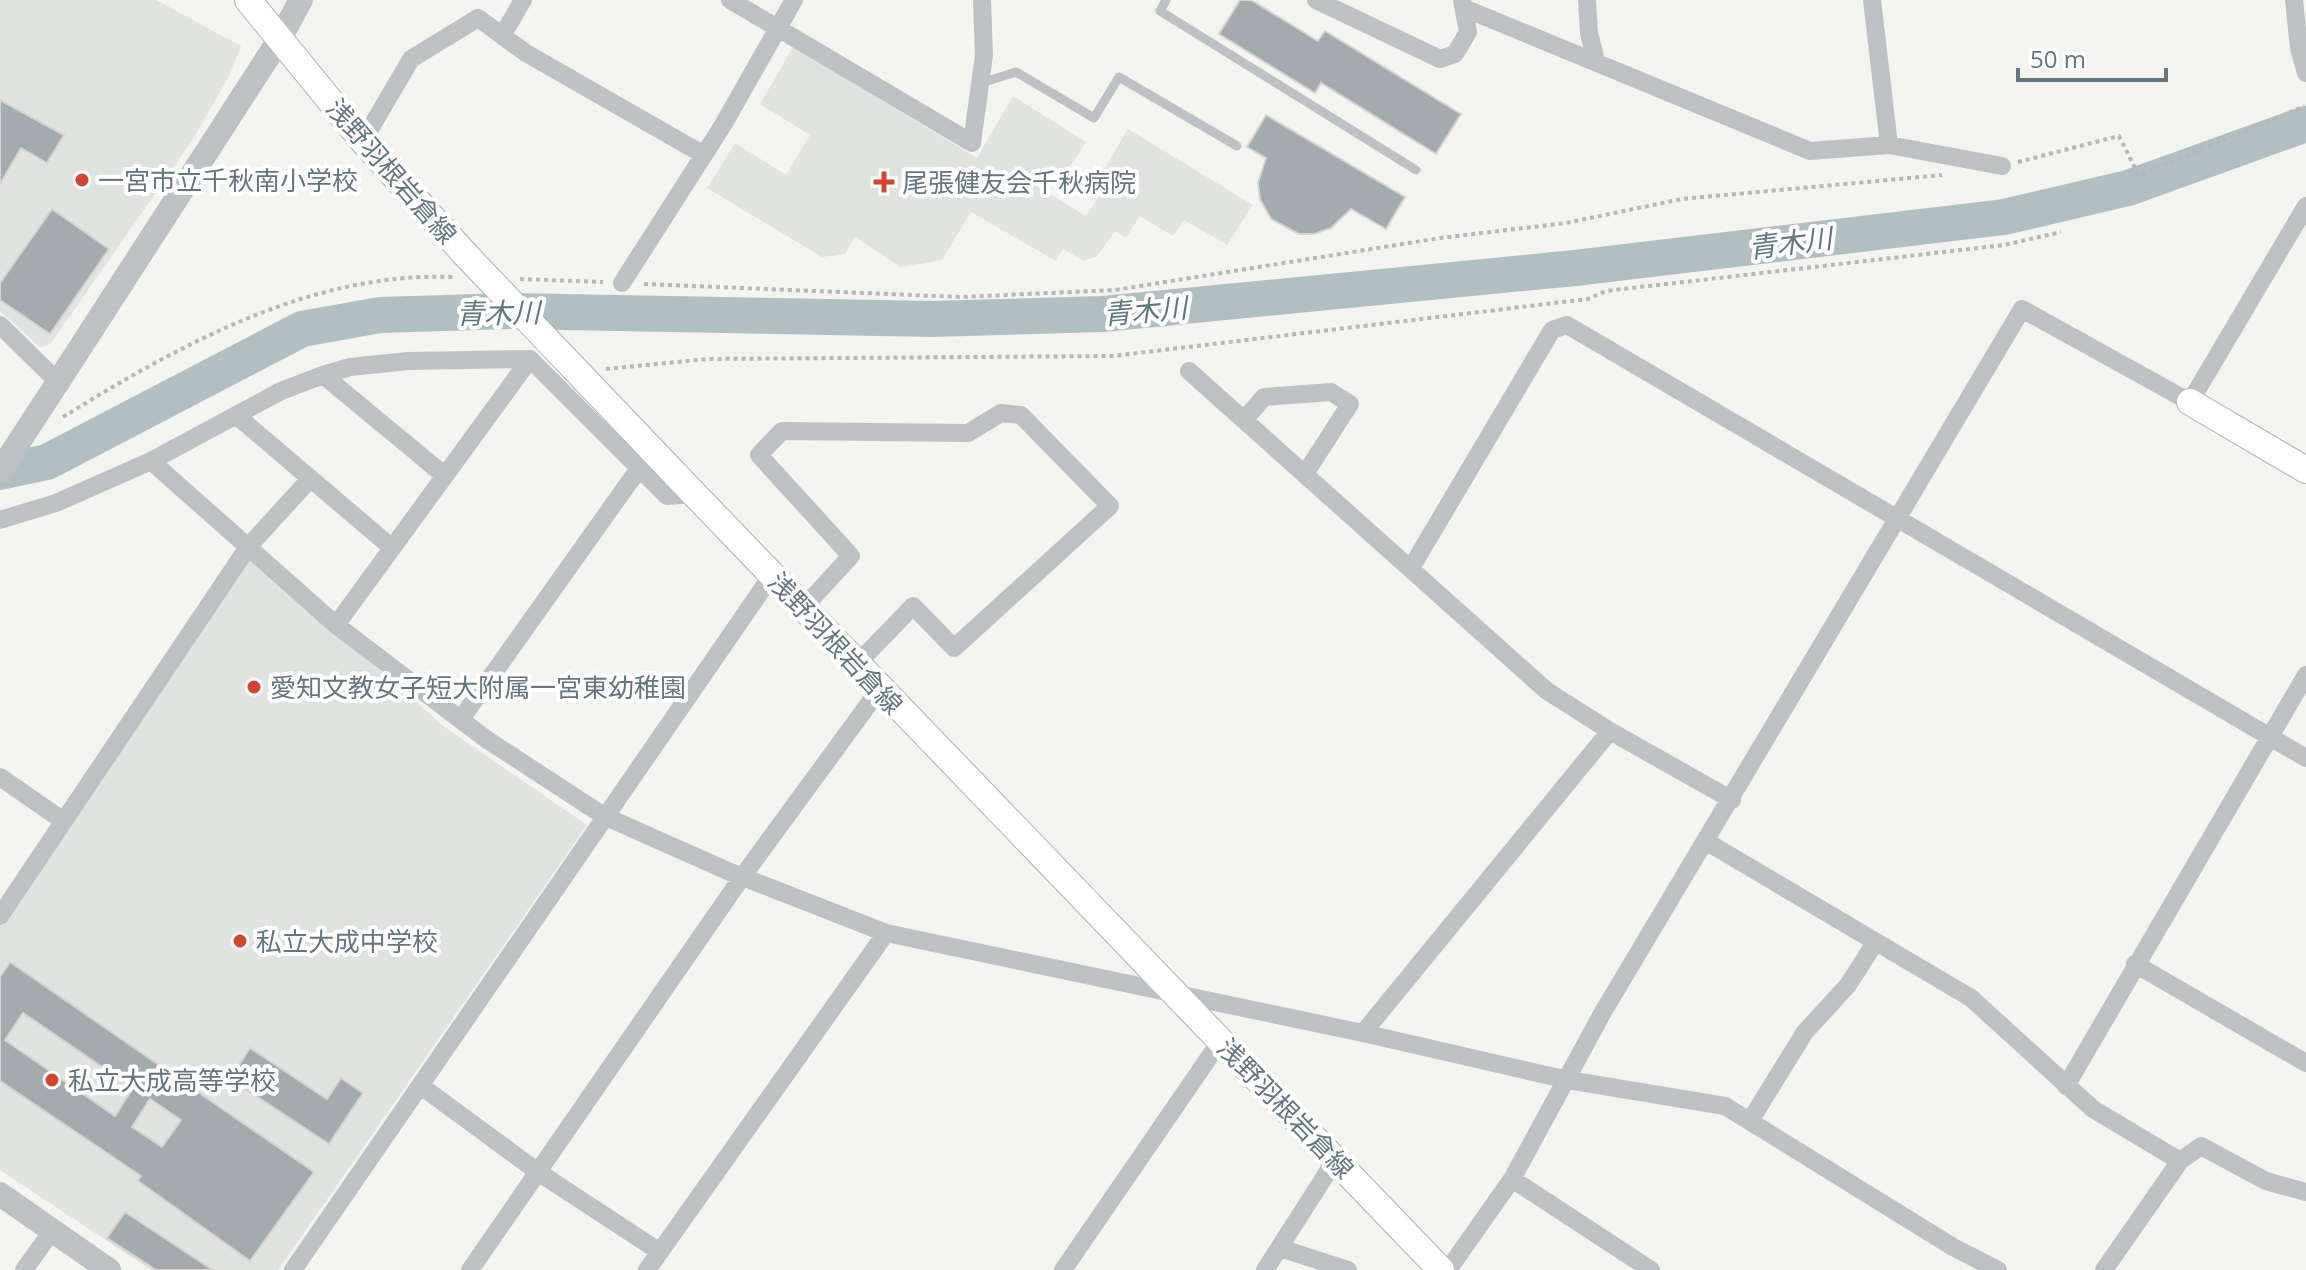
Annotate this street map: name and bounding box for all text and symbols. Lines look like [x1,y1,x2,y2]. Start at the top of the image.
scale bar [2018,32,2166,82]
text: 50 m [2030,42,2086,75]
street label: 浅野羽根岩倉線 [319,91,465,251]
place label: 一宮市立千秋南小学校 [98,162,358,198]
place label: 尾張健友会千秋病院 [902,164,1136,200]
marker: 一宮市立千秋南小学校 [73,171,91,189]
marker: 尾張健友会千秋病院 [873,171,895,193]
water label: 青木川 [1746,218,1837,266]
water label: 青木川 [1101,287,1191,333]
water label: 青木川 [456,292,543,332]
street label: 浅野羽根岩倉線 [761,564,911,722]
place label: 愛知文教女子短大附属一宮東幼稚園 [270,669,686,705]
marker: 愛知文教女子短大附属一宮東幼稚園 [245,678,263,696]
place label: 私立大成中学校 [256,923,438,959]
marker: 私立大成中学校 [231,932,249,950]
street label: 浅野羽根岩倉線 [1210,1030,1362,1186]
place label: 私立大成高等学校 [68,1062,276,1098]
marker: 私立大成高等学校 [43,1071,61,1089]

